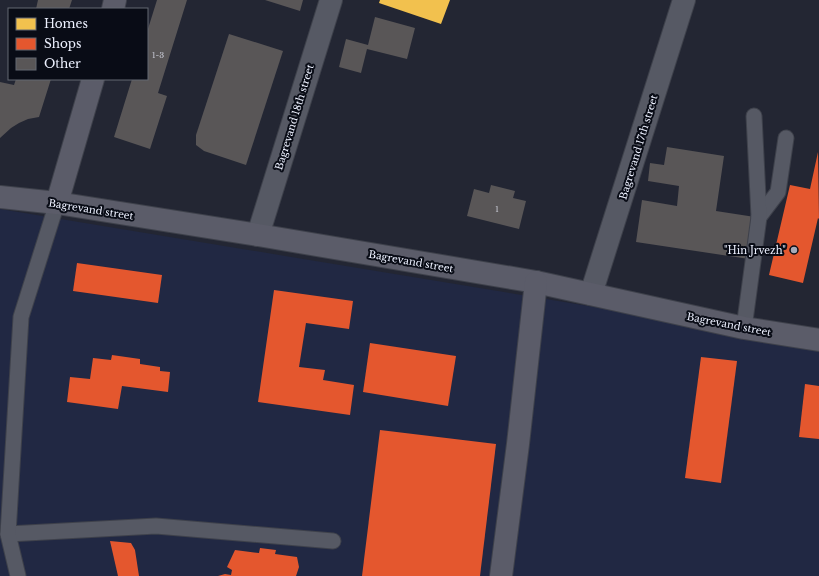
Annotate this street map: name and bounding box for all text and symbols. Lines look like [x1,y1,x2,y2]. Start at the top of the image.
legend [8,8,148,80]
text: Homes [44,16,88,31]
text: Shops [44,36,81,51]
house number: 1-3 [152,50,164,60]
text: Other [44,56,81,71]
street label: Bagrevand 18th street [272,63,317,172]
street label: Bagrevand 17th street [616,93,661,201]
street label: Bagrevand street [48,196,134,223]
house number: 1 [495,204,499,214]
place label: "Hin Jrvezh" [724,244,786,257]
marker: "Hin Jrvezh" [789,245,799,255]
street label: Bagrevand street [368,248,454,275]
street label: Bagrevand street [686,310,772,339]

